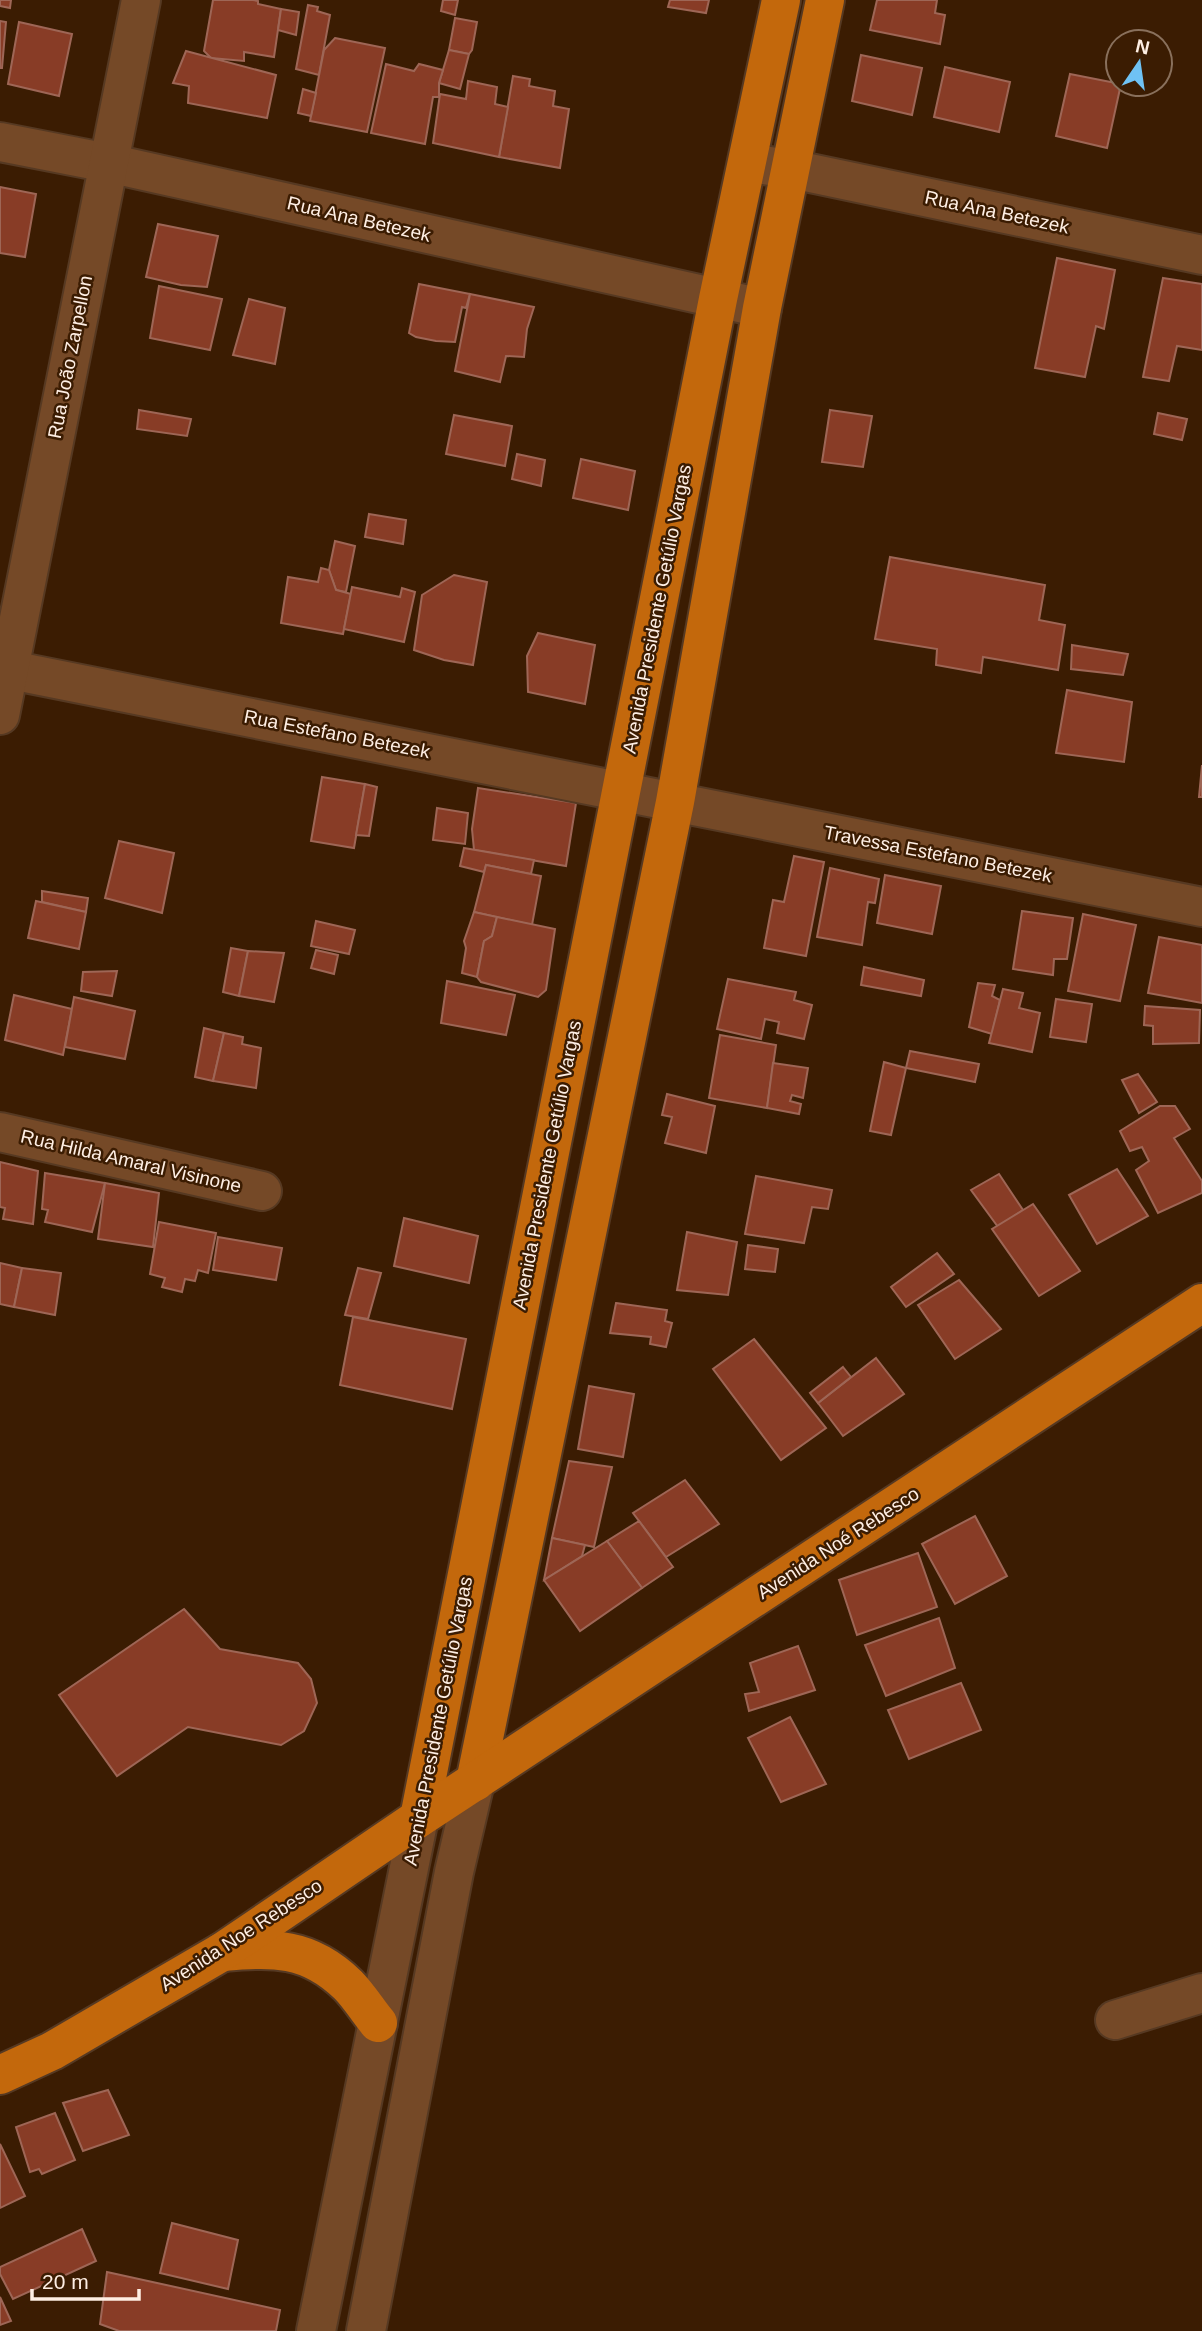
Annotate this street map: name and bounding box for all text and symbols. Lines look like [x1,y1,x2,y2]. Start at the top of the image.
north arrow [1104,28,1174,98]
text: N [1134,35,1152,59]
street label: Rua Ana Betezek [923,186,1071,238]
street label: Rua Ana Betezek [285,192,433,246]
street label: Rua João Zarpellon [44,274,96,440]
street label: Avenida Presidente Getúlio Vargas [619,463,695,755]
street label: Rua Estefano Betezek [242,706,432,762]
street label: Travessa Estefano Betezek [822,822,1054,887]
street label: Avenida Presidente Getúlio Vargas [509,1019,585,1311]
street label: Rua Hilda Amaral Visinone [19,1125,243,1197]
street label: Avenida Noé Rebesco [753,1483,923,1603]
street label: Avenida Presidente Getúlio Vargas [400,1575,476,1867]
street label: Avenida Noe Rebesco [156,1875,326,1995]
scale bar [32,2258,138,2302]
text: 20 m [42,2270,89,2293]

